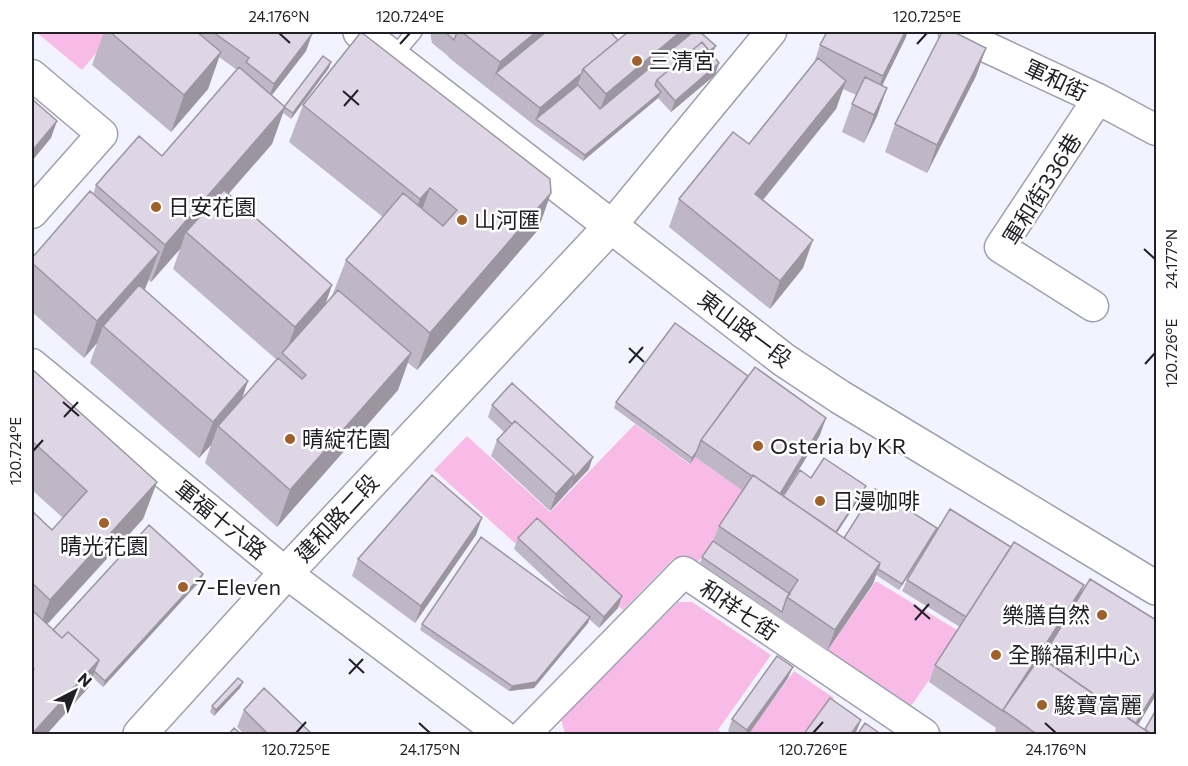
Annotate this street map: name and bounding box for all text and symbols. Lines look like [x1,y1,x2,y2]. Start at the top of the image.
text: 24.176°N [248,7,310,25]
text: 120.724°E [376,7,444,25]
text: 120.725°E [893,7,961,25]
place label: 三清宮 [649,47,715,74]
street label: 軍和街 [1021,53,1092,106]
marker: 三清宮 [630,54,644,68]
street label: 軍和街336巷 [997,128,1087,249]
place label: 日安花園 [168,193,256,220]
marker: 日安花園 [149,200,163,214]
place label: 山河匯 [474,206,540,233]
marker: 山河匯 [455,213,469,227]
text: 24.177°N [1162,229,1180,289]
street label: 東山路一段 [693,285,797,372]
text: 120.726°E [1162,318,1180,387]
text: 120.724°E [6,417,24,485]
place label: 晴綻花園 [302,425,390,452]
marker: 晴綻花園 [283,432,297,446]
place label: Osteria by KR [770,432,907,459]
marker: Osteria by KR [751,439,765,453]
street label: 建和路二段 [289,468,384,567]
street label: 軍福十六路 [170,475,273,565]
place label: 日漫咖啡 [832,487,920,514]
marker: 日漫咖啡 [813,494,827,508]
marker: 晴光花園 [97,516,111,530]
place label: 晴光花園 [60,532,148,559]
place label: 7-Eleven [195,573,281,600]
street label: 和祥七街 [695,574,783,645]
marker: 7-Eleven [176,580,190,594]
place label: 樂膳自然 [1002,601,1090,628]
marker: 樂膳自然 [1095,608,1109,622]
place label: 全聯福利中心 [1008,641,1140,668]
marker: 全聯福利中心 [989,648,1003,662]
north arrow [45,661,105,721]
text: N [75,668,96,691]
place label: 駿寶富麗 [1054,691,1142,718]
marker: 駿寶富麗 [1035,698,1049,712]
text: 120.725°E [262,740,330,758]
text: 24.175°N [400,740,460,758]
text: 120.726°E [779,740,848,758]
text: 24.176°N [1025,740,1087,758]

